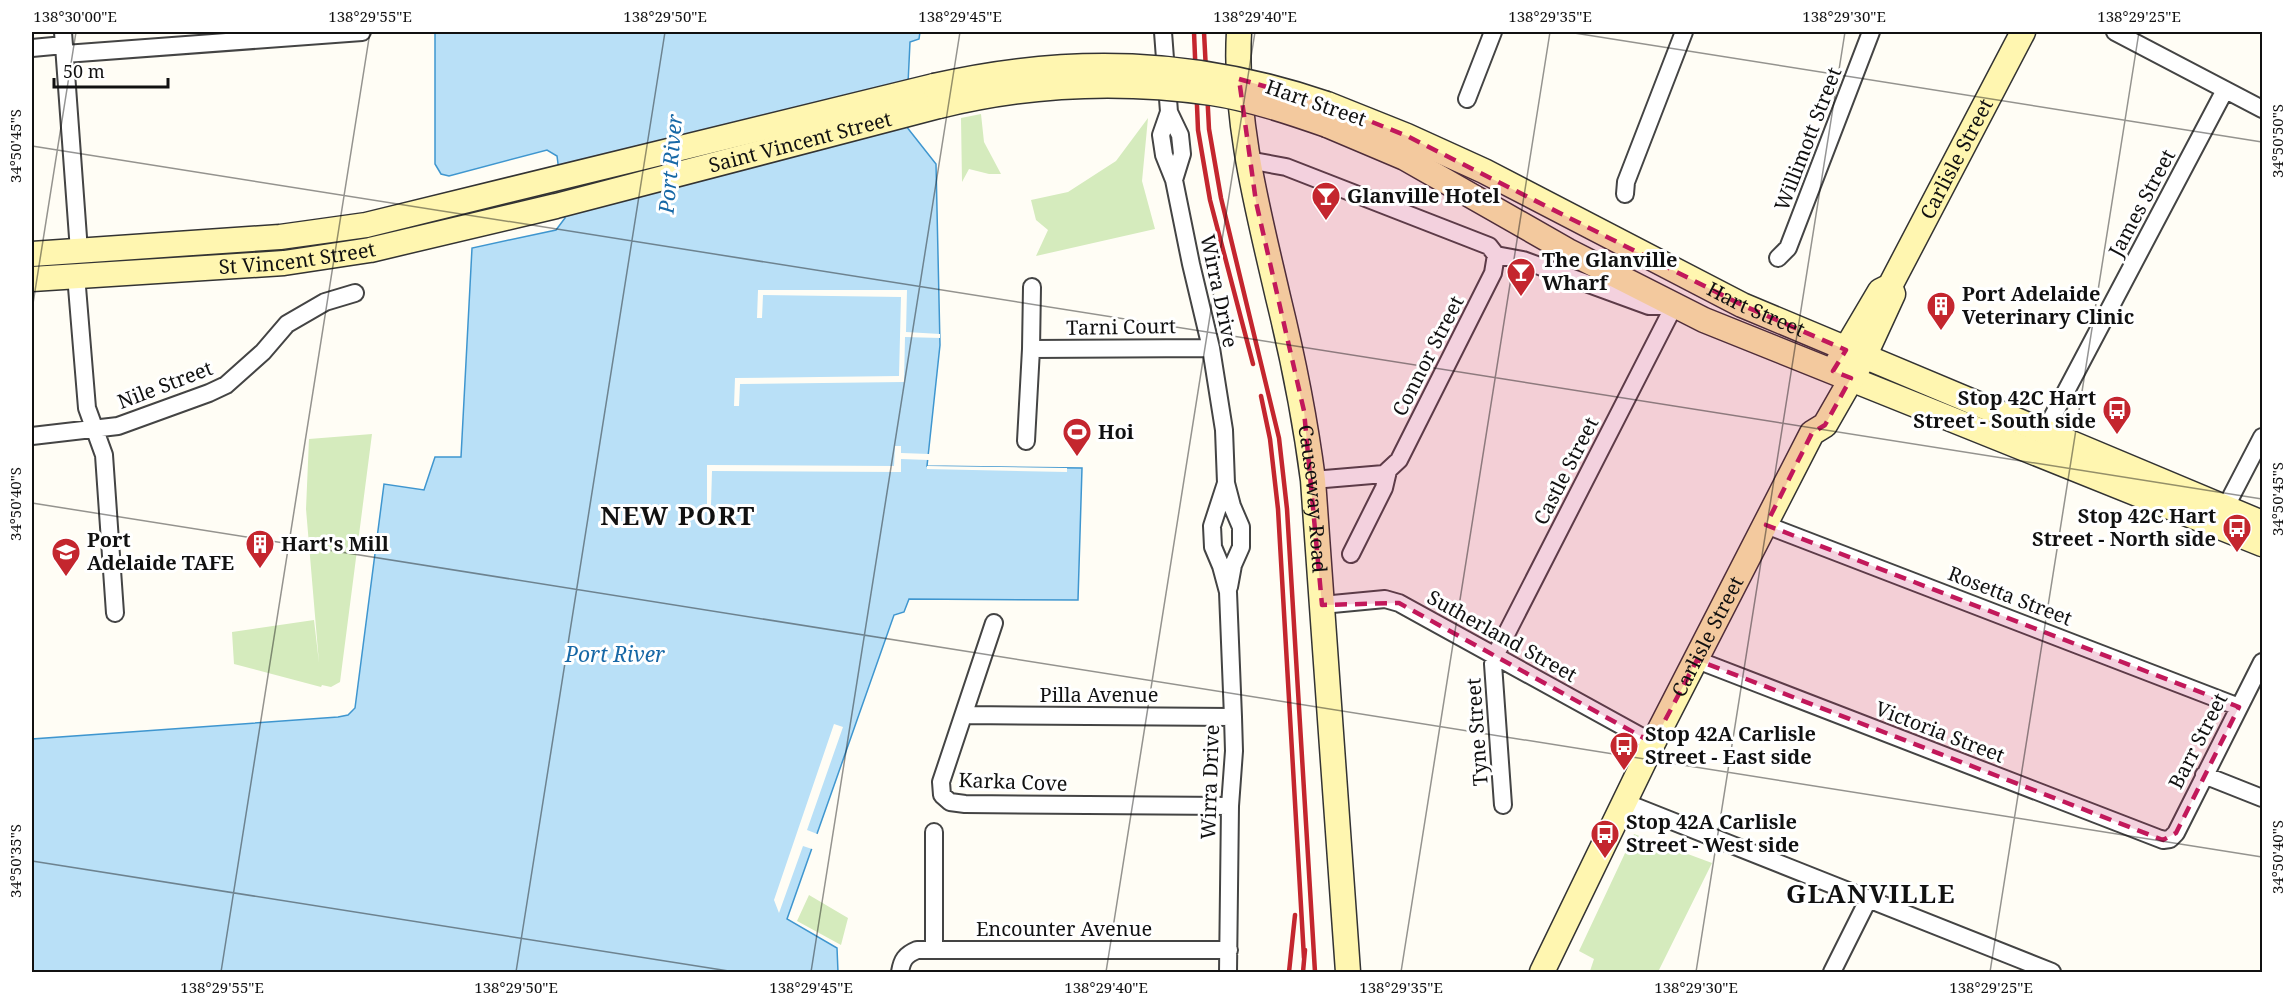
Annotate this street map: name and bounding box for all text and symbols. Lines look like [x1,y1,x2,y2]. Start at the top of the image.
text: 138°30'00"E [33,6,117,26]
text: 138°29'55"E [328,6,412,26]
text: 138°29'50"E [623,6,707,26]
text: 138°29'45"E [918,6,1002,26]
text: 138°29'40"E [1213,6,1297,26]
text: 138°29'35"E [1508,6,1592,26]
text: 138°29'30"E [1802,6,1886,26]
text: 138°29'25"E [2097,6,2181,26]
scale bar [54,51,168,89]
text: 50 m [63,59,105,83]
street label: Willimott Street [1768,63,1847,214]
street label: Hart Street [1262,73,1370,132]
street label: Carlisle Street [1913,94,1999,224]
text: 34°50'50"S [2267,104,2287,178]
street label: Saint Vincent Street [706,105,894,179]
text: 34°50'45"S [5,109,25,183]
water label: Port River [652,113,688,216]
street label: James Street [2101,144,2181,262]
bar icon: Glanville Hotel [1310,180,1342,222]
place label: Glanville Hotel [1347,182,1500,209]
street label: Wirra Drive [1194,232,1245,350]
street label: St Vincent Street [218,235,378,280]
place label: The Glanville Wharf [1542,246,1678,296]
bar icon: The Glanville Wharf [1505,256,1537,298]
street label: Hart Street [1702,275,1809,343]
place label: Port Adelaide Veterinary Clinic [1962,280,2134,330]
building icon: Port Adelaide Veterinary Clinic [1925,290,1957,332]
street label: Connor Street [1386,291,1469,421]
street label: Tarni Court [1066,312,1176,341]
street label: Nile Street [114,354,216,415]
place label: Stop 42C Hart Street - South side [1913,384,2096,434]
bus stop icon: Stop 42C Hart Street - South side [2101,394,2133,436]
street label: Castle Street [1527,412,1604,529]
sports icon: Hoi [1061,416,1093,458]
place label: Hoi [1098,418,1134,445]
street label: Causeway Road [1292,423,1334,574]
text: 34°50'45"S [2267,462,2287,536]
text: 34°50'40"S [5,467,25,541]
district label: NEW PORT [600,497,756,533]
place label: Stop 42C Hart Street - North side [2032,502,2216,552]
bus stop icon: Stop 42C Hart Street - North side [2221,512,2253,554]
place label: Port Adelaide TAFE [87,526,234,576]
building icon: Hart's Mill [244,528,276,570]
place label: Hart's Mill [281,530,389,557]
school or university icon: Port Adelaide TAFE [50,536,82,578]
street label: Rosetta Street [1944,560,2076,632]
street label: Carlisle Street [1665,571,1749,702]
street label: Sutherland Street [1423,583,1582,688]
water label: Port River [564,640,665,668]
street label: Tyne Street [1459,677,1494,787]
street label: Pilla Avenue [1040,681,1158,708]
street label: Barr Street [2162,688,2233,793]
street label: Victoria Street [1872,694,2009,769]
place label: Stop 42A Carlisle Street - East side [1645,720,1816,770]
street label: Wirra Drive [1194,724,1225,840]
bus stop icon: Stop 42A Carlisle Street - East side [1608,730,1640,772]
street label: Karka Cove [958,766,1068,797]
place label: Stop 42A Carlisle Street - West side [1626,808,1799,858]
bus stop icon: Stop 42A Carlisle Street - West side [1589,818,1621,860]
text: 34°50'40"S [2267,820,2287,894]
text: 34°50'35"S [5,824,25,898]
district label: GLANVILLE [1786,875,1956,911]
street label: Encounter Avenue [976,915,1152,942]
text: 138°29'55"E [180,977,264,997]
text: 138°29'50"E [474,977,558,997]
text: 138°29'45"E [769,977,853,997]
text: 138°29'40"E [1064,977,1148,997]
text: 138°29'35"E [1359,977,1443,997]
text: 138°29'30"E [1654,977,1738,997]
text: 138°29'25"E [1949,977,2033,997]

